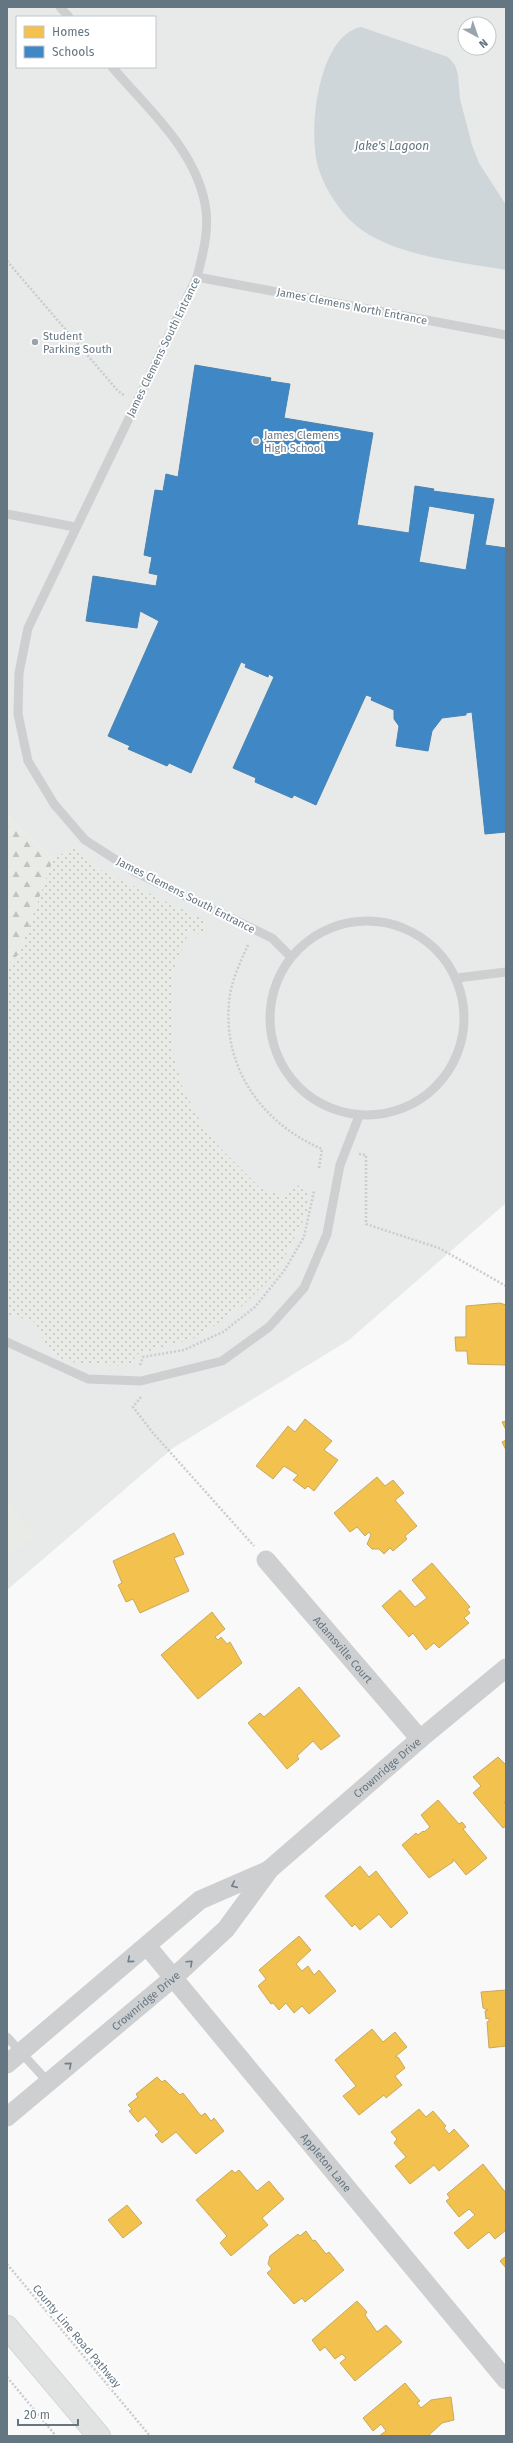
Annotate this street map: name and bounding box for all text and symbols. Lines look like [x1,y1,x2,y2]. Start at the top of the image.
legend [16,16,156,68]
north arrow [457,16,497,56]
text: Homes [52,25,90,39]
text: N [476,36,490,51]
text: Schools [52,45,95,59]
water label: Jake's Lagoon [354,139,429,153]
street label: James Clemens South Entrance [124,275,203,419]
street label: James Clemens North Entrance [276,286,428,327]
place label: Student Parking South [43,330,112,356]
marker: Student Parking South [30,337,40,347]
place label: James Clemens High School [264,429,339,455]
marker: James Clemens High School [251,436,261,446]
street label: James Clemens South Entrance [114,855,257,936]
street label: Adamsville Court [310,1614,375,1686]
street label: Crownridge Drive [351,1735,424,1801]
one-way arrow [231,1880,239,1888]
one-way arrow [127,1956,134,1963]
one-way arrow [185,1960,193,1968]
street label: Crownridge Drive [109,1969,183,2033]
one-way arrow [65,2063,72,2070]
street label: Appleton Lane [298,2131,354,2195]
street label: County Line Road Pathway [30,2282,124,2391]
scale bar [18,2401,78,2427]
text: 20 m [24,2408,50,2422]

